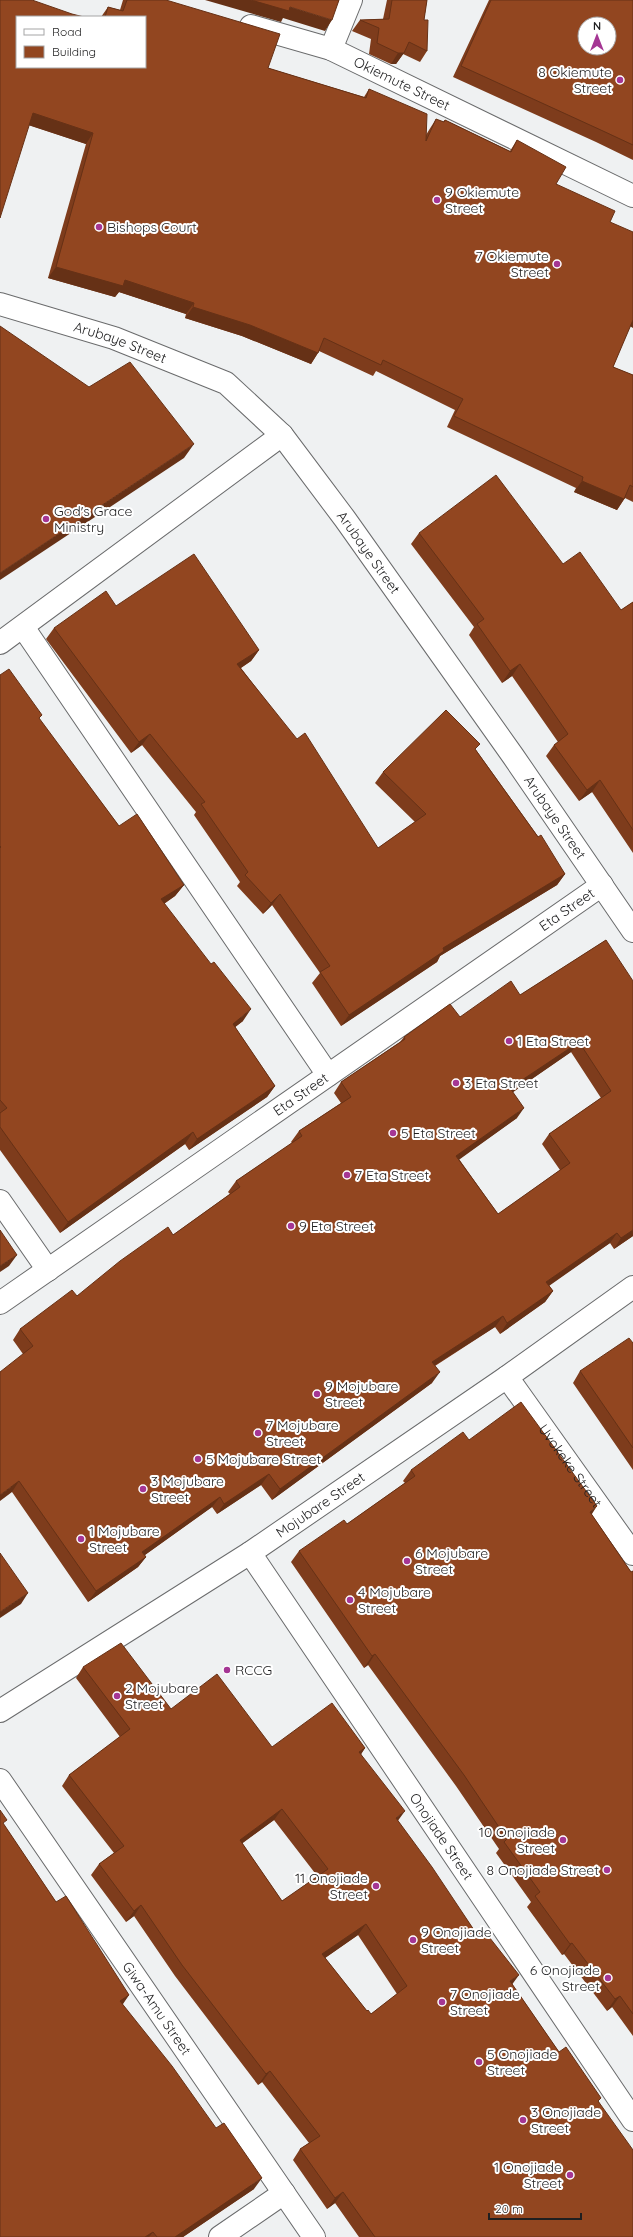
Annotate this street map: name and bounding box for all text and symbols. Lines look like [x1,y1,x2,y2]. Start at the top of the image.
legend [16,16,146,68]
north arrow [577,16,617,56]
text: N [593,19,601,33]
text: Road [52,24,82,39]
text: Building [52,44,96,59]
street label: Okiemute Street [351,52,453,115]
place label: 8 Okiemute Street [538,63,612,97]
marker: 8 Okiemute Street [615,75,625,85]
place label: 9 Okiemute Street [445,183,519,217]
marker: 9 Okiemute Street [432,195,442,205]
place label: Bishops Court [107,218,197,236]
marker: Bishops Court [94,222,104,232]
place label: 7 Okiemute Street [476,247,549,281]
marker: 7 Okiemute Street [552,259,562,269]
street label: Arubaye Street [72,317,169,367]
place label: God's Grace Ministry [54,502,132,536]
street label: Arubaye Street [333,507,404,597]
marker: God's Grace Ministry [41,514,51,524]
street label: Arubaye Street [520,772,590,863]
street label: Eta Street [536,884,598,935]
place label: 1 Eta Street [517,1032,590,1050]
marker: 1 Eta Street [504,1036,514,1046]
street label: Eta Street [269,1069,332,1120]
place label: 3 Eta Street [464,1074,539,1092]
marker: 3 Eta Street [451,1078,461,1088]
place label: 5 Eta Street [401,1124,476,1142]
marker: 5 Eta Street [388,1128,398,1138]
place label: 7 Eta Street [355,1166,430,1184]
marker: 7 Eta Street [342,1170,352,1180]
place label: 9 Eta Street [299,1217,374,1235]
marker: 9 Eta Street [286,1221,296,1231]
place label: 9 Mojubare Street [325,1377,398,1411]
marker: 9 Mojubare Street [312,1389,322,1399]
place label: 7 Mojubare Street [266,1416,339,1450]
street label: Uvokeke Street [534,1421,606,1511]
marker: 7 Mojubare Street [253,1428,263,1438]
place label: 5 Mojubare Street [206,1450,322,1468]
marker: 5 Mojubare Street [193,1454,203,1464]
street label: Mojubare Street [272,1468,369,1542]
place label: 3 Mojubare Street [151,1472,224,1506]
marker: 3 Mojubare Street [138,1484,148,1494]
place label: 1 Mojubare Street [89,1522,160,1556]
marker: 1 Mojubare Street [76,1534,86,1544]
place label: 6 Mojubare Street [415,1544,488,1578]
marker: 6 Mojubare Street [402,1556,412,1566]
place label: 4 Mojubare Street [358,1583,431,1617]
marker: 4 Mojubare Street [345,1595,355,1605]
place label: RCCG [235,1661,272,1679]
marker: RCCG [222,1665,232,1675]
place label: 2 Mojubare Street [125,1679,198,1713]
marker: 2 Mojubare Street [112,1691,122,1701]
street label: Onojiade Street [406,1789,477,1884]
place label: 10 Onojiade Street [479,1823,555,1857]
marker: 10 Onojiade Street [558,1835,568,1845]
place label: 8 Onojiade Street [487,1861,599,1879]
marker: 8 Onojiade Street [602,1865,612,1875]
place label: 11 Onojiade Street [295,1869,368,1903]
marker: 11 Onojiade Street [371,1881,381,1891]
place label: 9 Onojiade Street [421,1923,492,1957]
marker: 9 Onojiade Street [408,1935,418,1945]
street label: Giwa-Amu Street [119,1958,195,2059]
place label: 6 Onojiade Street [530,1961,600,1995]
marker: 6 Onojiade Street [603,1973,613,1983]
place label: 7 Onojiade Street [450,1985,520,2019]
marker: 7 Onojiade Street [437,1997,447,2007]
place label: 5 Onojiade Street [487,2045,557,2079]
marker: 5 Onojiade Street [474,2057,484,2067]
place label: 3 Onojiade Street [531,2103,601,2137]
marker: 3 Onojiade Street [518,2115,528,2125]
place label: 1 Onojiade Street [494,2158,562,2192]
marker: 1 Onojiade Street [565,2170,575,2180]
scale bar [489,2195,581,2221]
text: 20 m [495,2201,523,2216]

